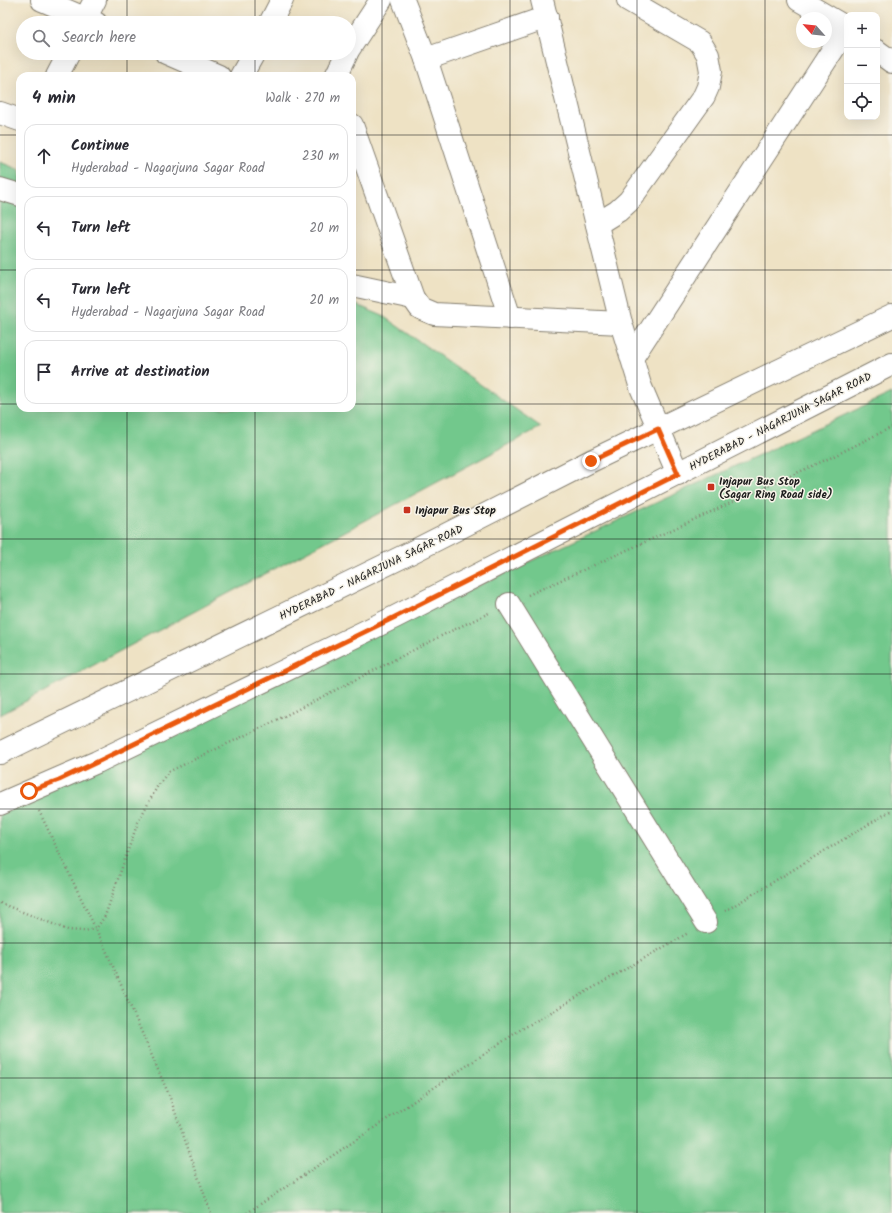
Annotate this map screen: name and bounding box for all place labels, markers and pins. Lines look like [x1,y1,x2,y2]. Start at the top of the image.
place label: Injapur Bus Stop (Sagar Ring Road side) [719,473,833,504]
marker: Injapur Bus Stop (Sagar Ring Road side) [706,482,716,492]
place label: Injapur Bus Stop [415,502,496,520]
marker: Injapur Bus Stop [402,505,412,515]

